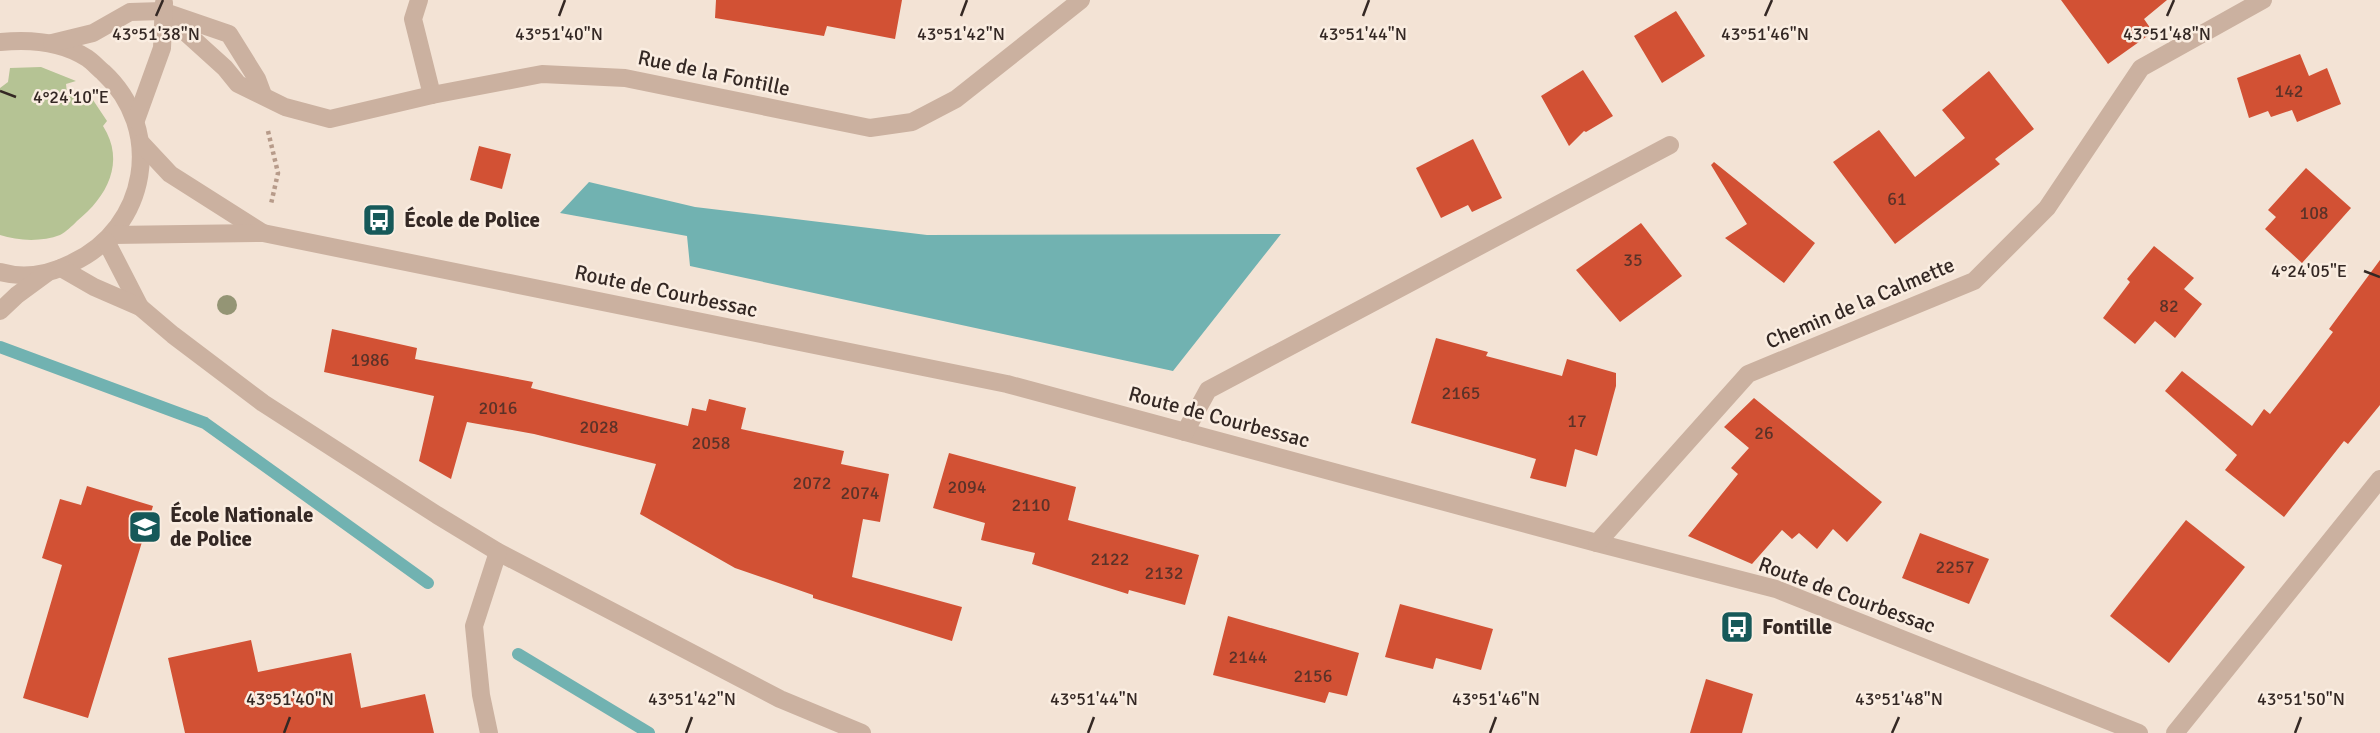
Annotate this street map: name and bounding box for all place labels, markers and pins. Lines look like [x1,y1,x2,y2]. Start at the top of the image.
bus stop icon: École de Police [360,201,398,239]
place label: École de Police [404,206,540,233]
place label: École Nationale de Police [170,501,313,552]
school or university icon: École Nationale de Police [126,508,164,546]
bus stop icon: Fontille [1718,608,1756,646]
place label: Fontille [1762,614,1832,640]

